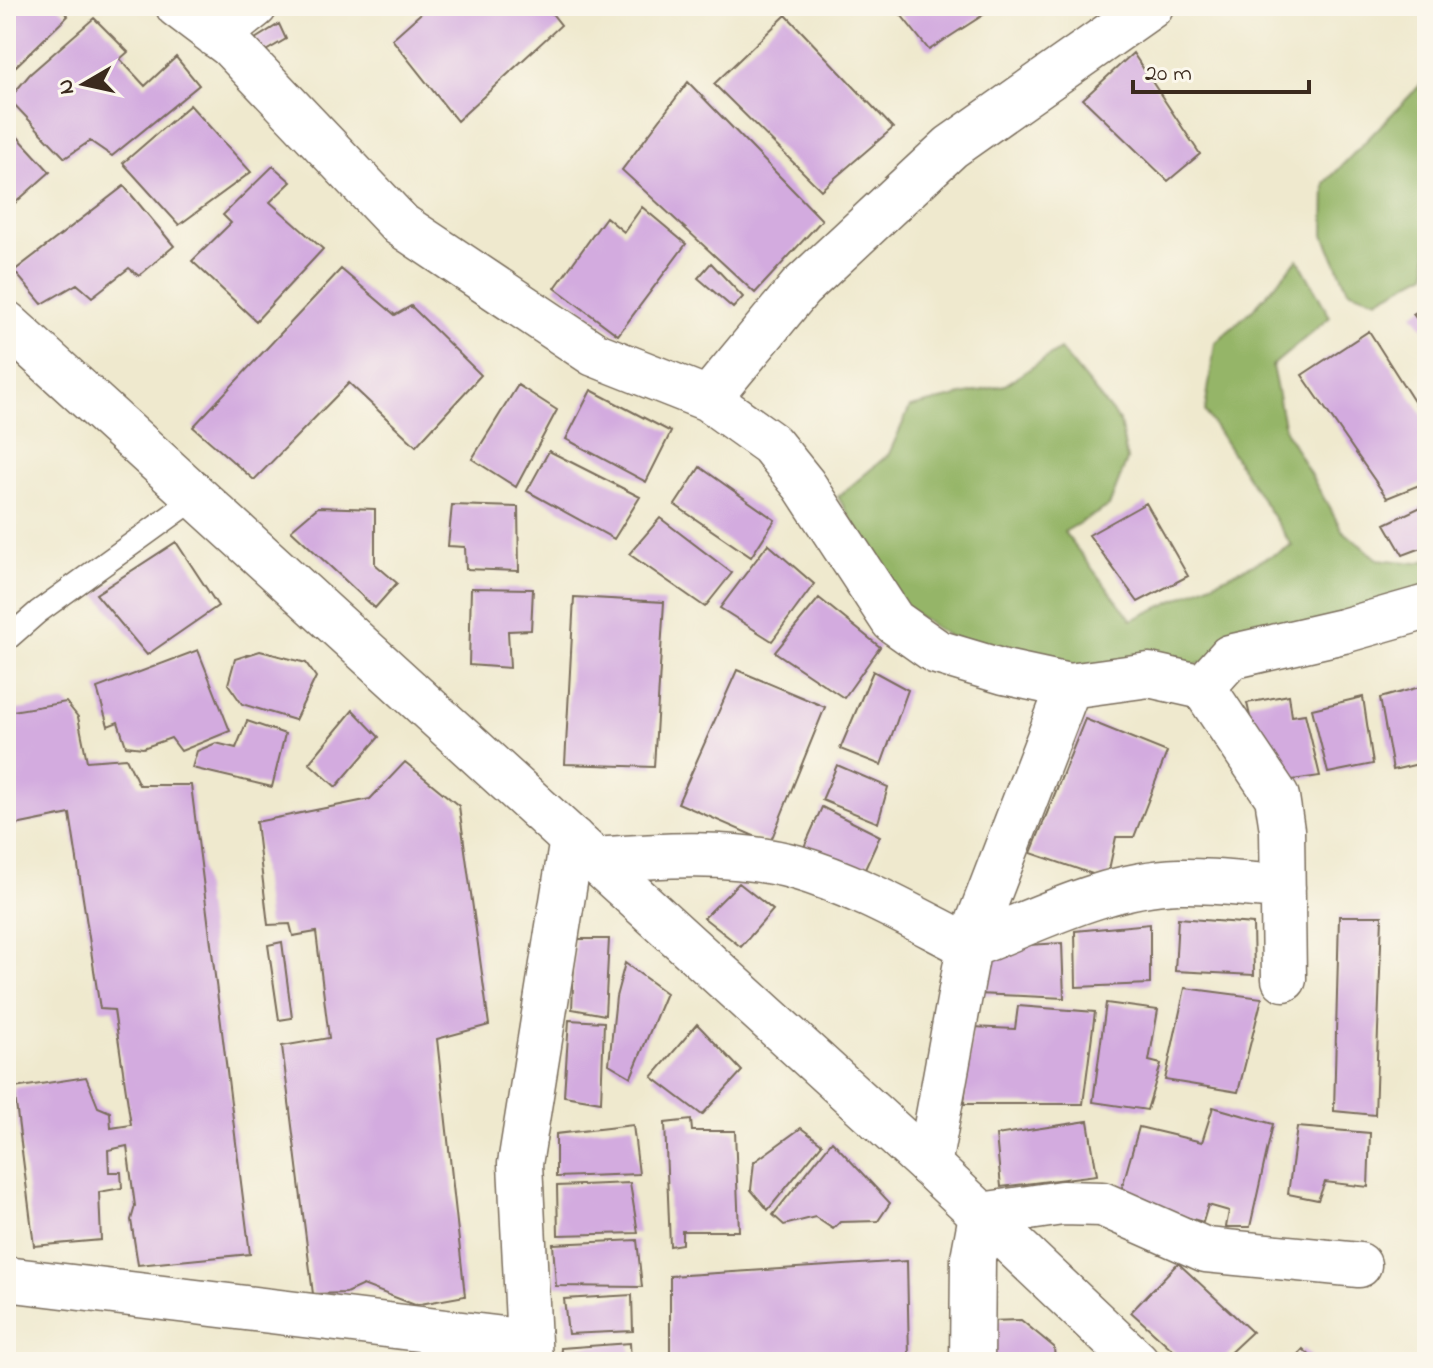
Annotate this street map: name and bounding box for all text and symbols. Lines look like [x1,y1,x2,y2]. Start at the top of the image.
north arrow [44,44,124,124]
scale bar [1133,44,1309,94]
text: 20 m [1145,57,1192,92]
text: N [50,77,84,97]

